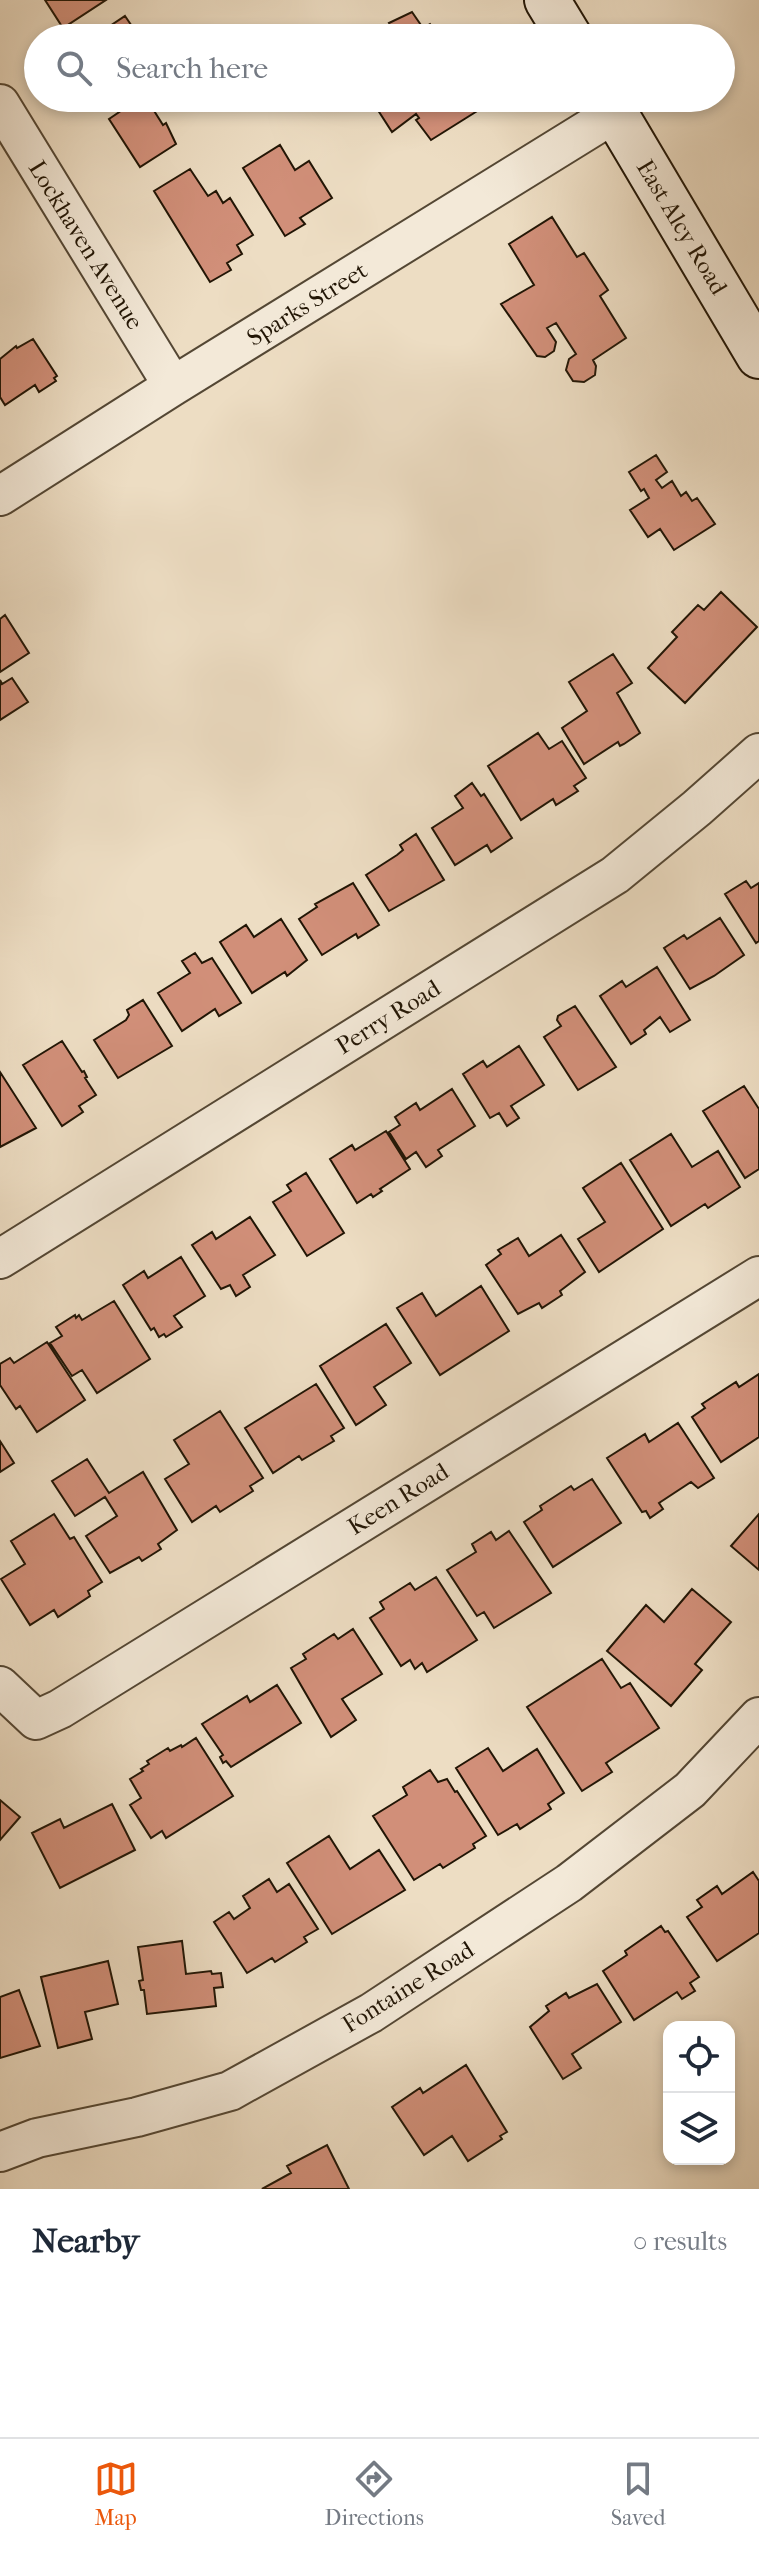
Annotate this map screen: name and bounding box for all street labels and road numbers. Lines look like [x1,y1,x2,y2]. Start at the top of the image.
street label: Lockhaven Avenue [23,155,149,335]
street label: East Alcy Road [631,155,734,300]
street label: Sparks Street [242,256,373,352]
street label: Perry Road [331,973,446,1060]
street label: Keen Road [343,1457,454,1541]
street label: Fontaine Road [337,1935,480,2039]

